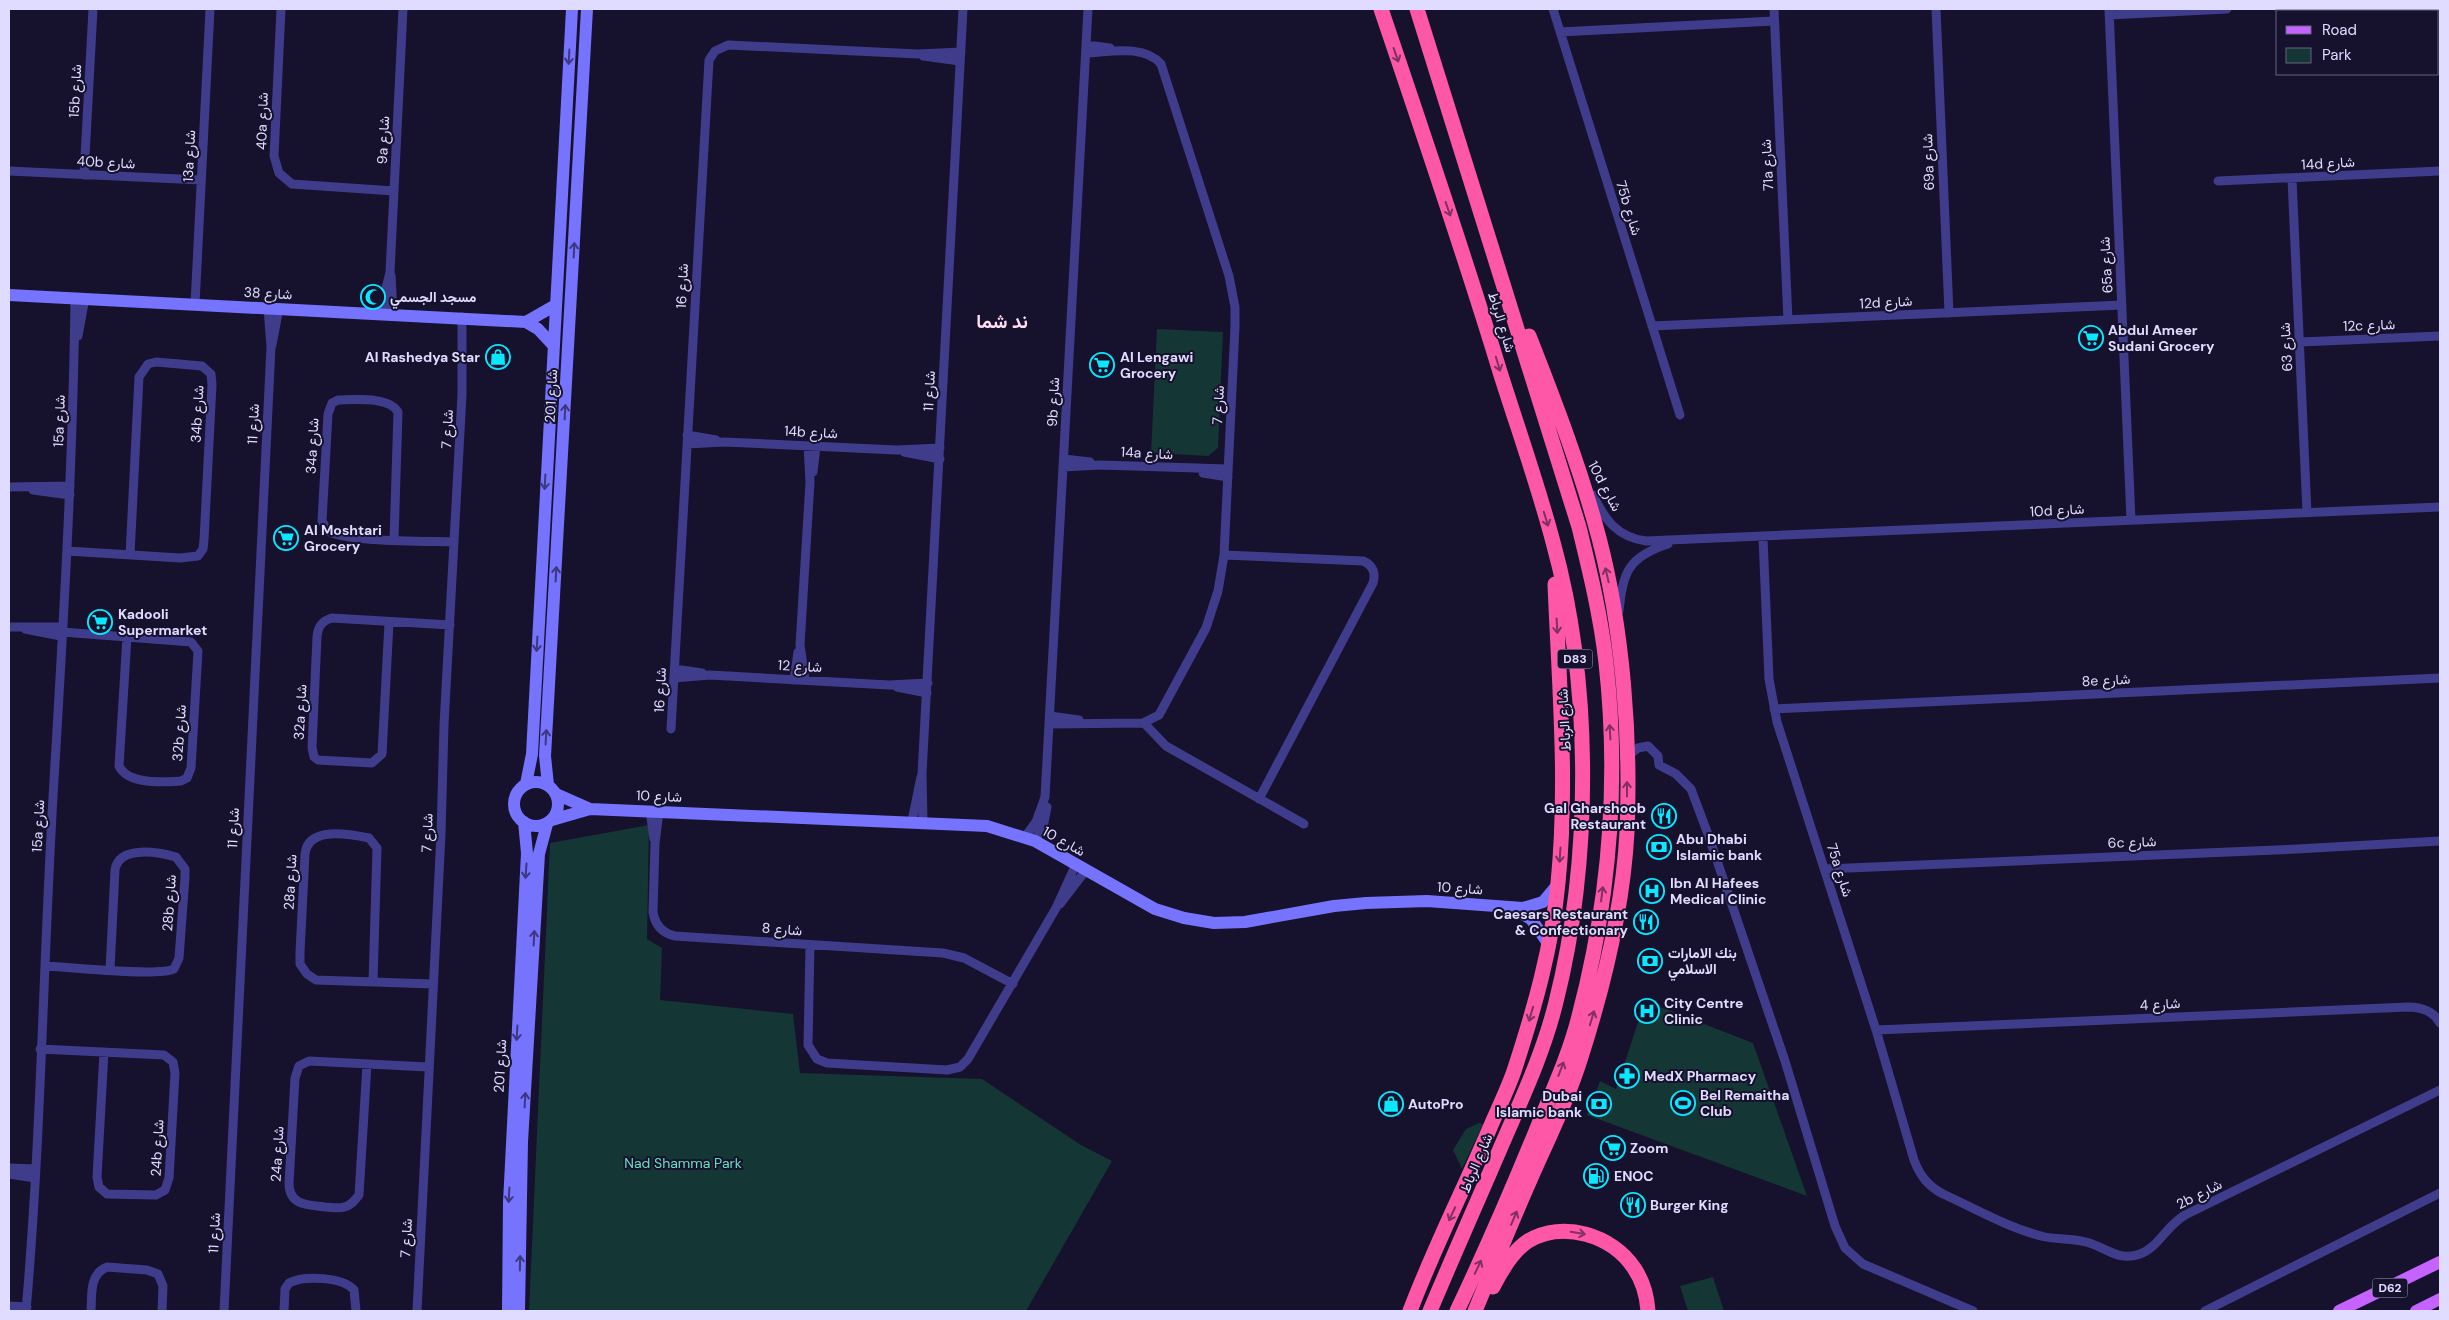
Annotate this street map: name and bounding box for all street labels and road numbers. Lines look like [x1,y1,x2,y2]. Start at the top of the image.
street label: 15b شارع [65,64,87,118]
street label: 40a شارع [252,92,274,150]
street label: 9a شارع [373,115,395,165]
street label: 13a شارع [179,129,201,183]
street label: 69a شارع [1918,133,1940,191]
street label: 71a شارع [1757,139,1779,191]
street label: 40b شارع [76,151,136,175]
street label: 14d شارع [2301,153,2355,175]
street label: 75b شارع [1610,178,1646,238]
street label: 65a شارع [2096,236,2118,294]
street label: شارع 16 [672,263,694,309]
street label: شارع 38 [243,283,293,305]
street label: شارع الرباط [1482,290,1520,355]
street label: 12d شارع [1859,292,1913,314]
street label: 12c شارع [2343,315,2395,337]
street label: شارع 63 [2276,322,2298,372]
street label: شارع 201 [541,369,563,423]
street label: شارع 11 [919,370,941,412]
street label: 9b شارع [1043,377,1065,427]
street label: 34b شارع [187,385,209,443]
street label: شارع 7 [1208,385,1230,425]
street label: 15a شارع [49,394,71,448]
street label: شارع 11 [243,403,265,445]
street label: شارع 7 [437,409,459,449]
street label: 34a شارع [302,417,324,475]
street label: 14b شارع [784,422,838,444]
street label: 14a شارع [1120,443,1174,465]
street label: 10d شارع [1582,458,1626,515]
street label: 10d شارع [2029,500,2085,522]
road number: D83 [1558,650,1592,669]
street label: شارع 12 [777,656,823,678]
street label: شارع 16 [650,667,672,713]
street label: 8e شارع [2081,670,2131,692]
street label: 32a شارع [290,684,312,740]
street label: شارع الرباط [1553,688,1577,752]
street label: 32b شارع [168,704,192,762]
street label: شارع 10 [636,786,682,808]
street label: 15a شارع [28,799,50,853]
street label: شارع 11 [223,807,245,849]
street label: شارع 7 [417,813,439,853]
street label: شارع 10 [1039,822,1088,862]
street label: 6c شارع [2107,832,2157,854]
street label: 75a شارع [1821,841,1857,900]
street label: 28a شارع [280,854,302,910]
street label: 28b شارع [158,874,182,932]
street label: شارع 10 [1436,877,1483,901]
street label: شارع 8 [761,919,803,941]
street label: شارع 4 [2139,994,2181,1016]
street label: شارع 201 [490,1039,512,1093]
street label: 24b شارع [147,1119,169,1177]
street label: 24a شارع [267,1126,289,1182]
street label: شارع الرباط [1456,1131,1498,1196]
street label: 2b شارع [2173,1175,2226,1215]
street label: شارع 11 [204,1212,226,1254]
street label: شارع 7 [396,1218,418,1258]
road number: D62 [2372,1278,2408,1298]

